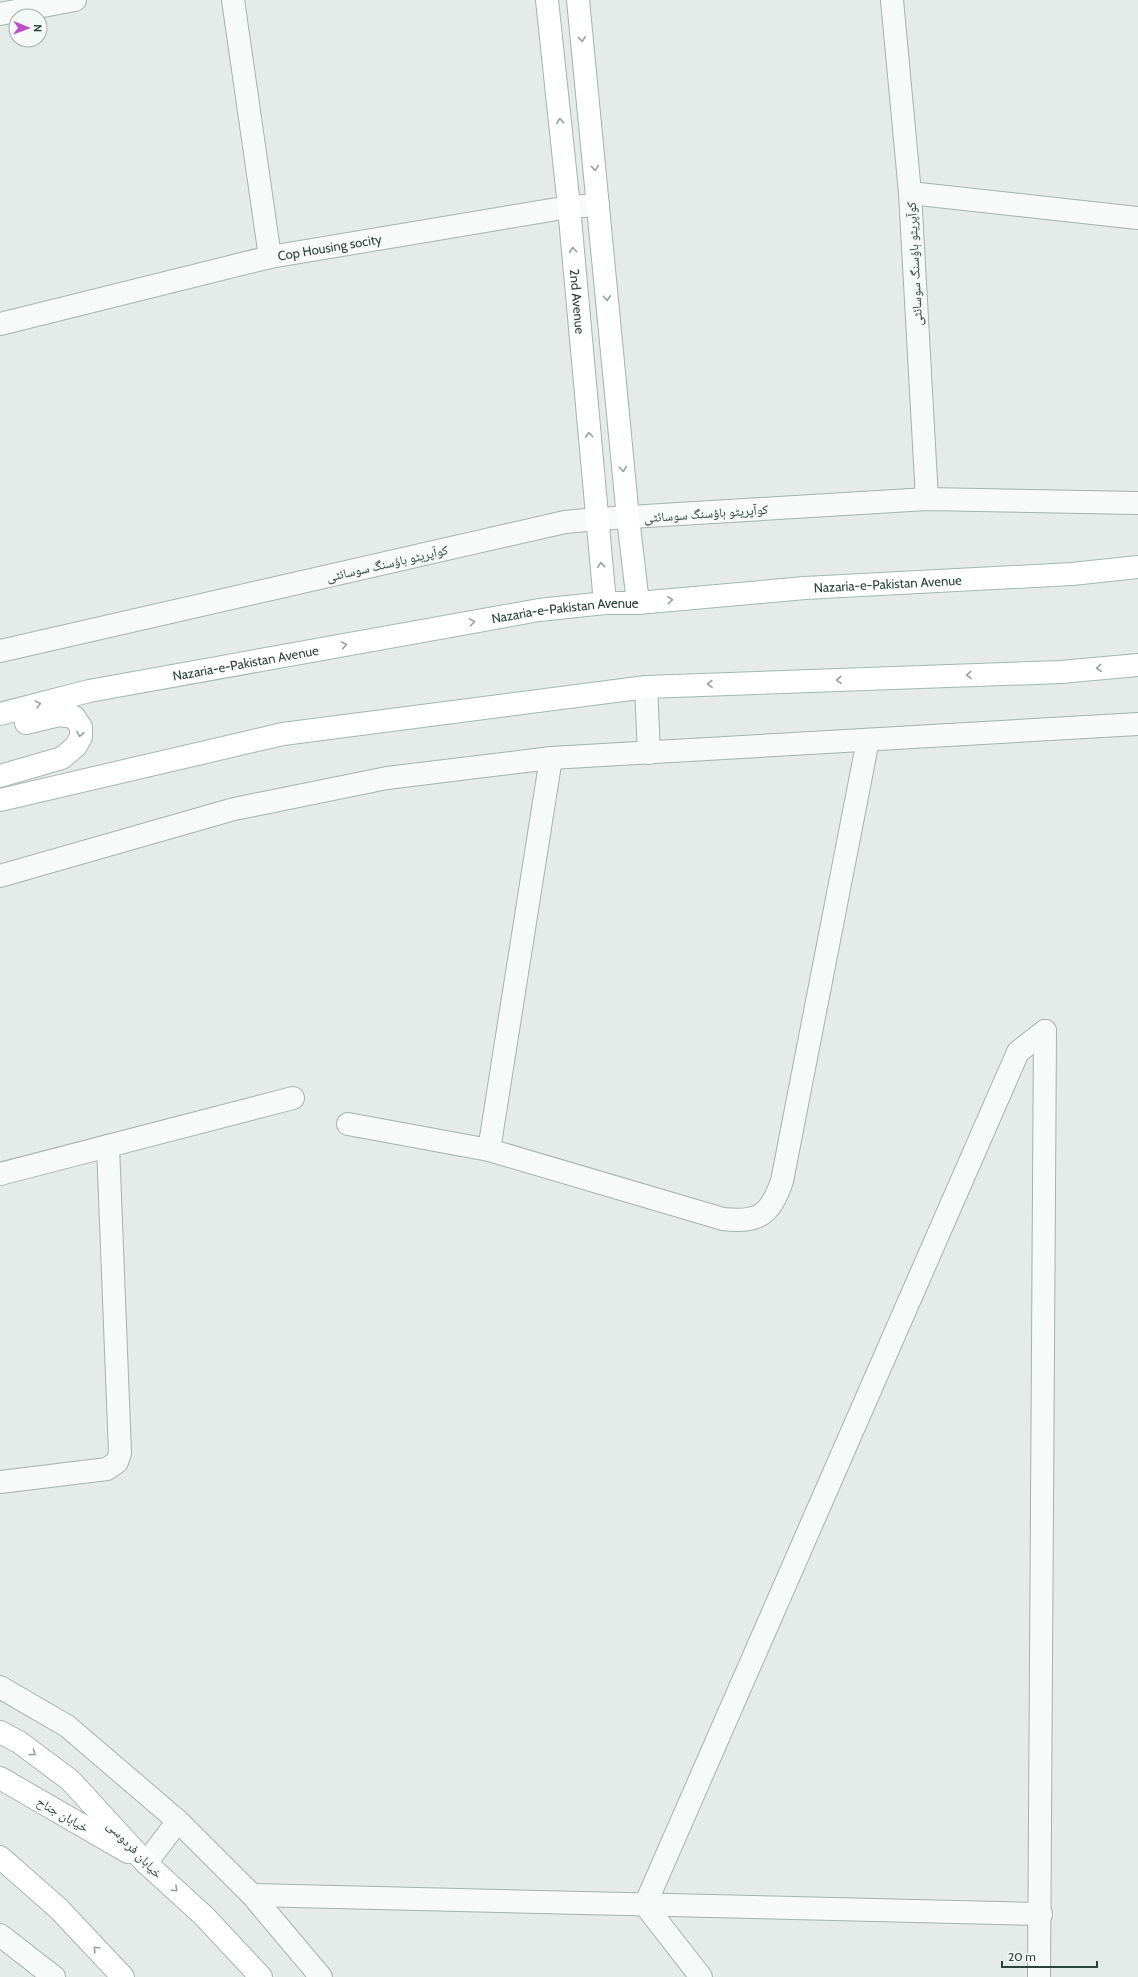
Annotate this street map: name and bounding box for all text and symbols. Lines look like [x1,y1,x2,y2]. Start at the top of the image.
north arrow [8,8,48,48]
text: N [31,24,45,32]
one-way arrow [577,36,586,42]
one-way arrow [556,118,565,124]
one-way arrow [590,165,599,171]
street label: کوآپریٹو ہاؤسنگ سوسائٹی [903,201,926,327]
street label: Cop Housing socity [276,230,383,264]
one-way arrow [568,247,577,253]
street label: 2nd Avenue [567,268,589,335]
one-way arrow [602,295,611,301]
one-way arrow [585,432,594,438]
one-way arrow [618,466,627,472]
street label: کوآپریٹو ہاؤسنگ سوسائٹی [643,501,769,526]
street label: کوآپریٹو ہاؤسنگ سوسائٹی [325,541,450,586]
one-way arrow [597,562,606,568]
street label: Nazaria-e-Pakistan Avenue [813,572,962,596]
street label: Nazaria-e-Pakistan Avenue [490,595,639,626]
one-way arrow [667,596,673,605]
one-way arrow [469,618,475,627]
one-way arrow [341,641,347,650]
street label: Nazaria-e-Pakistan Avenue [171,642,320,684]
one-way arrow [1096,664,1102,673]
one-way arrow [966,671,972,679]
one-way arrow [836,676,842,684]
one-way arrow [707,680,713,689]
one-way arrow [34,700,41,709]
one-way arrow [76,731,85,737]
one-way arrow [29,1748,36,1755]
street label: خیابان جناح [33,1793,92,1837]
street label: خیابان فردوسی [103,1817,166,1882]
one-way arrow [170,1885,178,1892]
scale bar [1002,1943,1097,1969]
one-way arrow [93,1946,101,1954]
text: 20 m [1008,1949,1036,1964]

